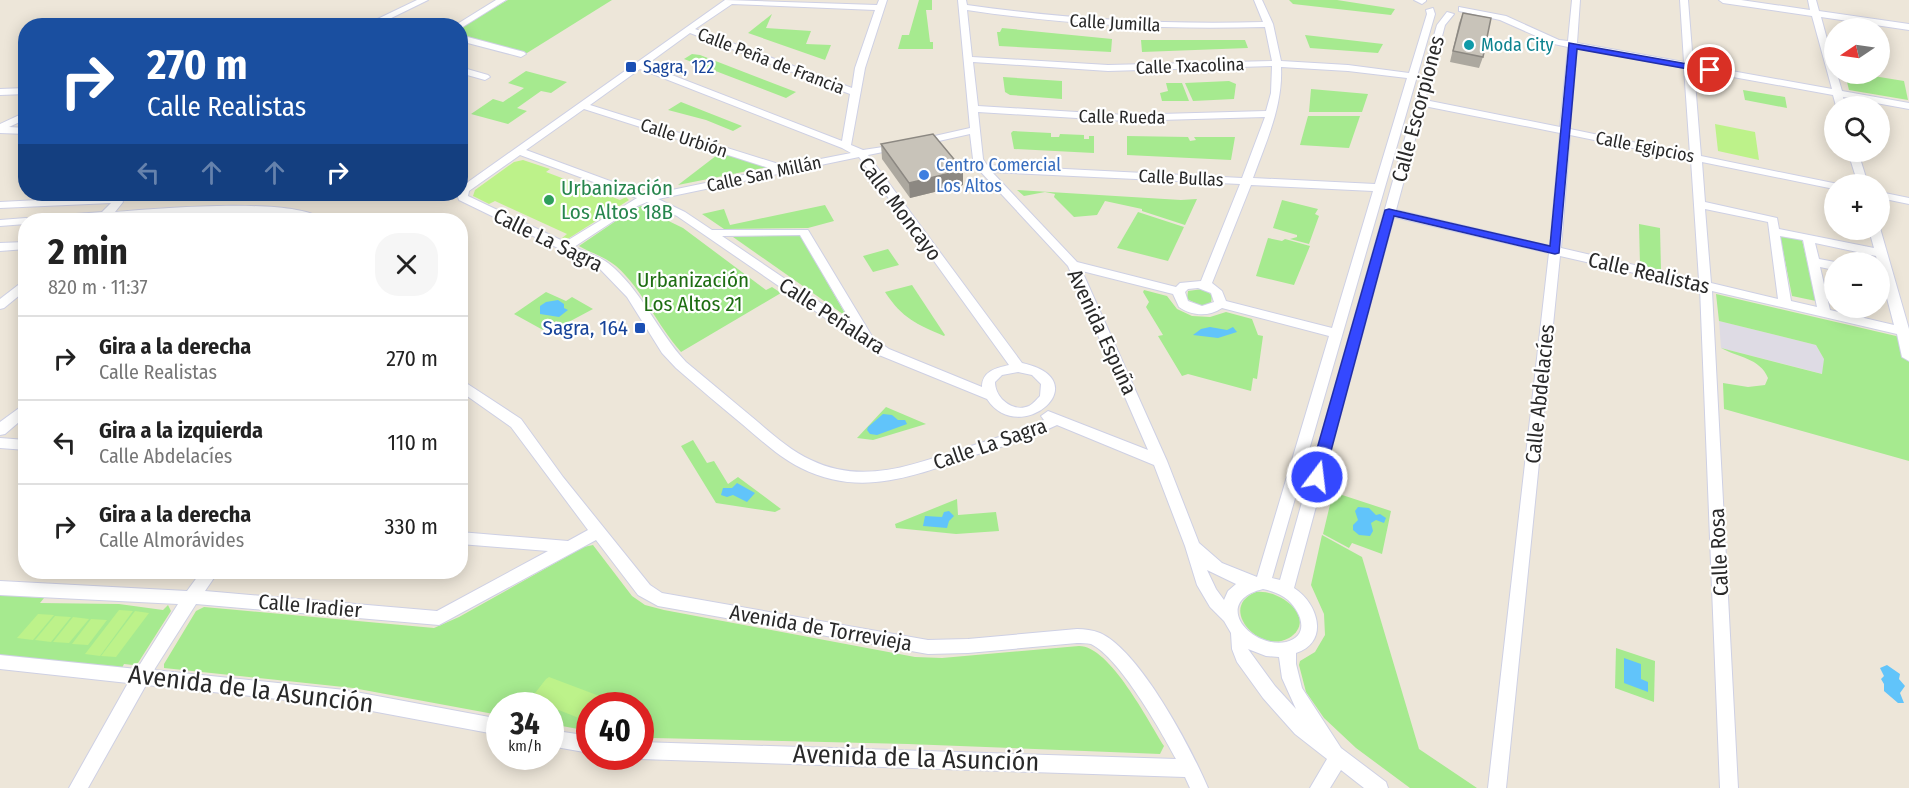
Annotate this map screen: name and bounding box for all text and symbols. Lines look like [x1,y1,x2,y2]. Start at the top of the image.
street label: Calle Jumilla [1069,10,1161,36]
north arrow [1824,18,1890,84]
map controls [1824,18,1890,318]
street label: Calle Peña de Francia [694,23,848,99]
street label: Calle Escorpiones [1386,33,1450,185]
place label: Moda City [1481,34,1554,56]
marker: Moda City [1462,38,1476,52]
text: 270 m [147,40,247,90]
icon: right [48,42,126,120]
pin [1684,44,1735,95]
street label: Calle Txacolina [1135,53,1245,79]
icon: arrive [1693,53,1726,86]
place label: Sagra, 122 [643,56,715,78]
marker: Sagra, 122 [624,60,638,74]
text: Calle Realistas [147,91,306,123]
button: search [1824,96,1890,162]
street label: Calle Rueda [1078,105,1166,129]
street label: Calle Urbión [638,114,730,162]
street label: Calle Egipcios [1594,127,1697,167]
street label: Calle San Millán [705,151,823,197]
street label: Calle Moncayo [853,152,947,266]
place label: Centro Comercial Los Altos [936,154,1061,197]
icon: left [132,156,165,189]
icon: ahead [195,156,228,189]
icon: ahead [258,156,291,189]
icon: right [321,156,354,189]
street label: Calle Bullas [1138,165,1224,191]
marker: Centro Comercial Los Altos [917,168,931,182]
button: + [1824,174,1890,240]
place label: Urbanización Los Altos 18B [561,175,673,225]
marker: Urbanización Los Altos 18B [542,193,556,207]
street label: Calle La Sagra [489,202,607,278]
text: 2 min [48,230,128,274]
button: close [375,233,438,296]
street label: Calle Realistas [1586,246,1712,300]
button: − [1824,252,1890,318]
street label: Avenida Espuña [1062,265,1142,399]
park label: Urbanización Los Altos 21 [637,267,749,317]
street label: Calle Peñalara [774,272,890,360]
text: 820 m · 11:37 [48,275,148,299]
place label: Sagra, 164 [543,315,628,341]
marker: Sagra, 164 [633,321,647,335]
street label: Calle Abdelacíes [1520,323,1560,465]
text: Gira a la derecha [99,333,251,360]
icon: right [48,342,81,375]
text: 270 m [386,345,438,372]
text: Calle Realistas [99,360,217,384]
street label: Calle La Sagra [930,412,1050,476]
text: Gira a la izquierda [99,417,263,444]
icon: left [48,426,81,459]
text: 110 m [388,429,438,456]
text: Calle Abdelacíes [99,444,232,468]
position arrow [1285,445,1349,509]
text: Gira a la derecha [99,501,251,528]
street label: Calle Rosa [1704,507,1734,597]
icon: right [48,510,81,543]
text: 330 m [385,513,438,540]
text: Calle Almorávides [99,528,244,552]
street label: Calle Iradier [257,589,363,624]
street label: Avenida de Torrevieja [728,599,914,657]
street label: Avenida de la Asunción [127,659,375,719]
speed limit sign: 40 [576,692,654,770]
text: 34 [510,706,540,742]
text: km/h [508,737,542,755]
street label: Avenida de la Asunción [792,738,1040,778]

